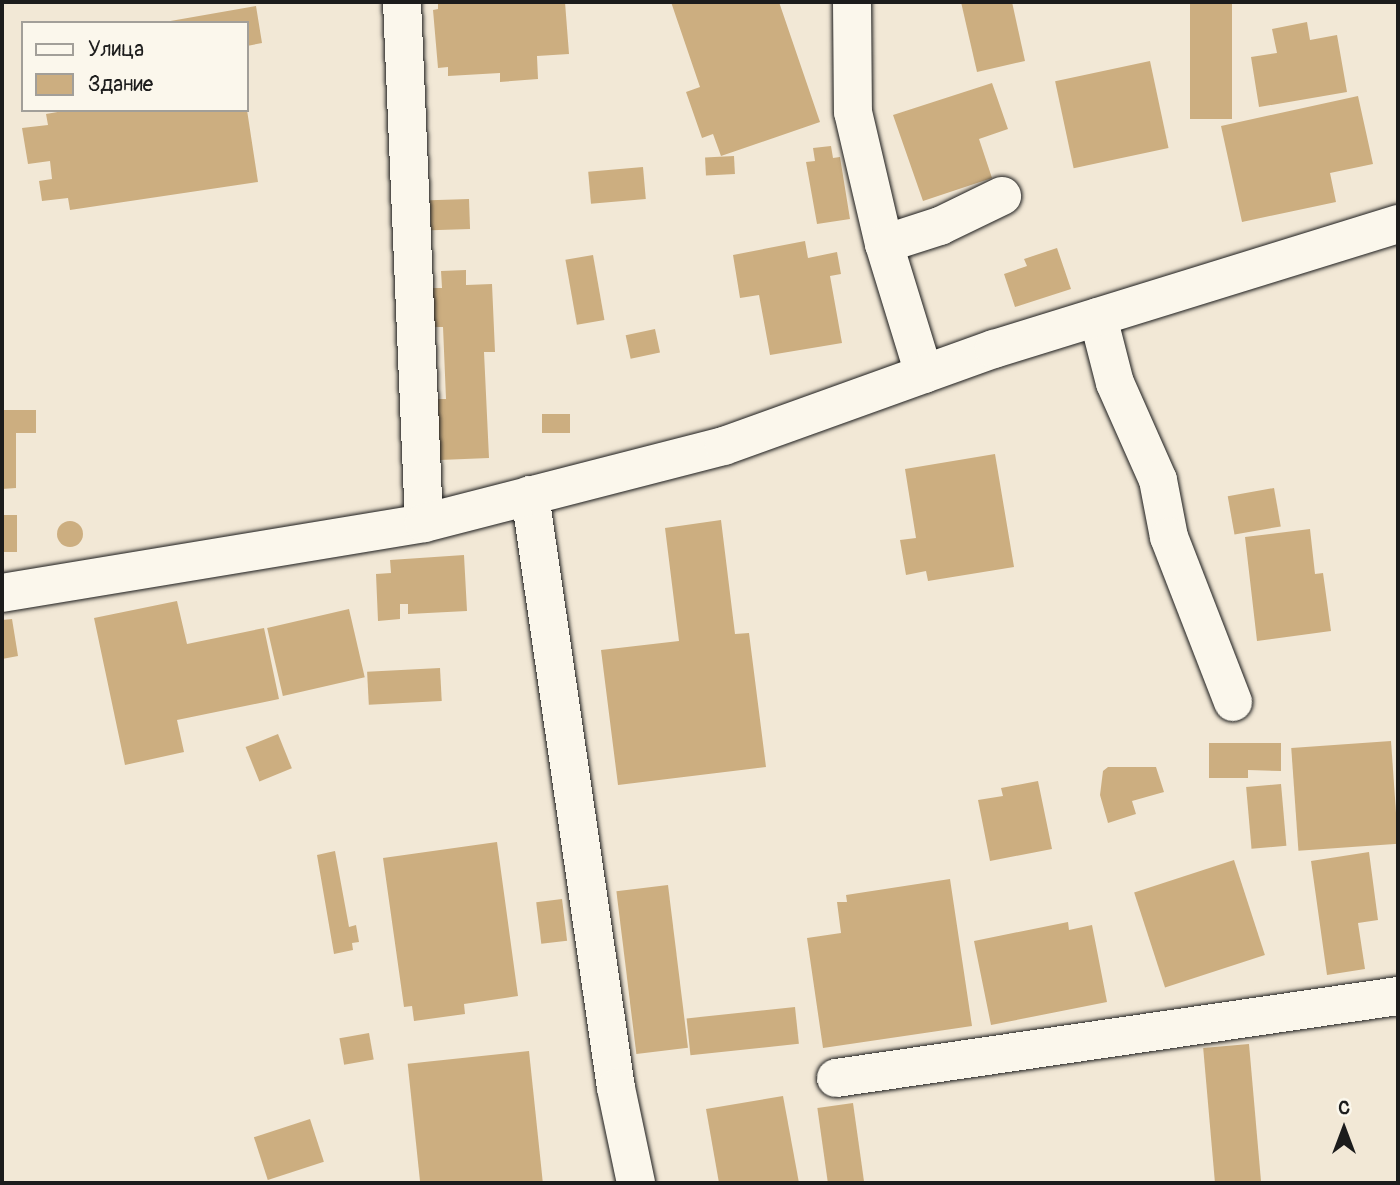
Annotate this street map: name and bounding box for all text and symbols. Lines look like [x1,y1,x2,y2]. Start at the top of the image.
legend [21,21,248,112]
text: Улица [88,36,144,63]
text: Здание [88,71,153,98]
north arrow [1309,1094,1379,1164]
text: С [1338,1096,1350,1120]

